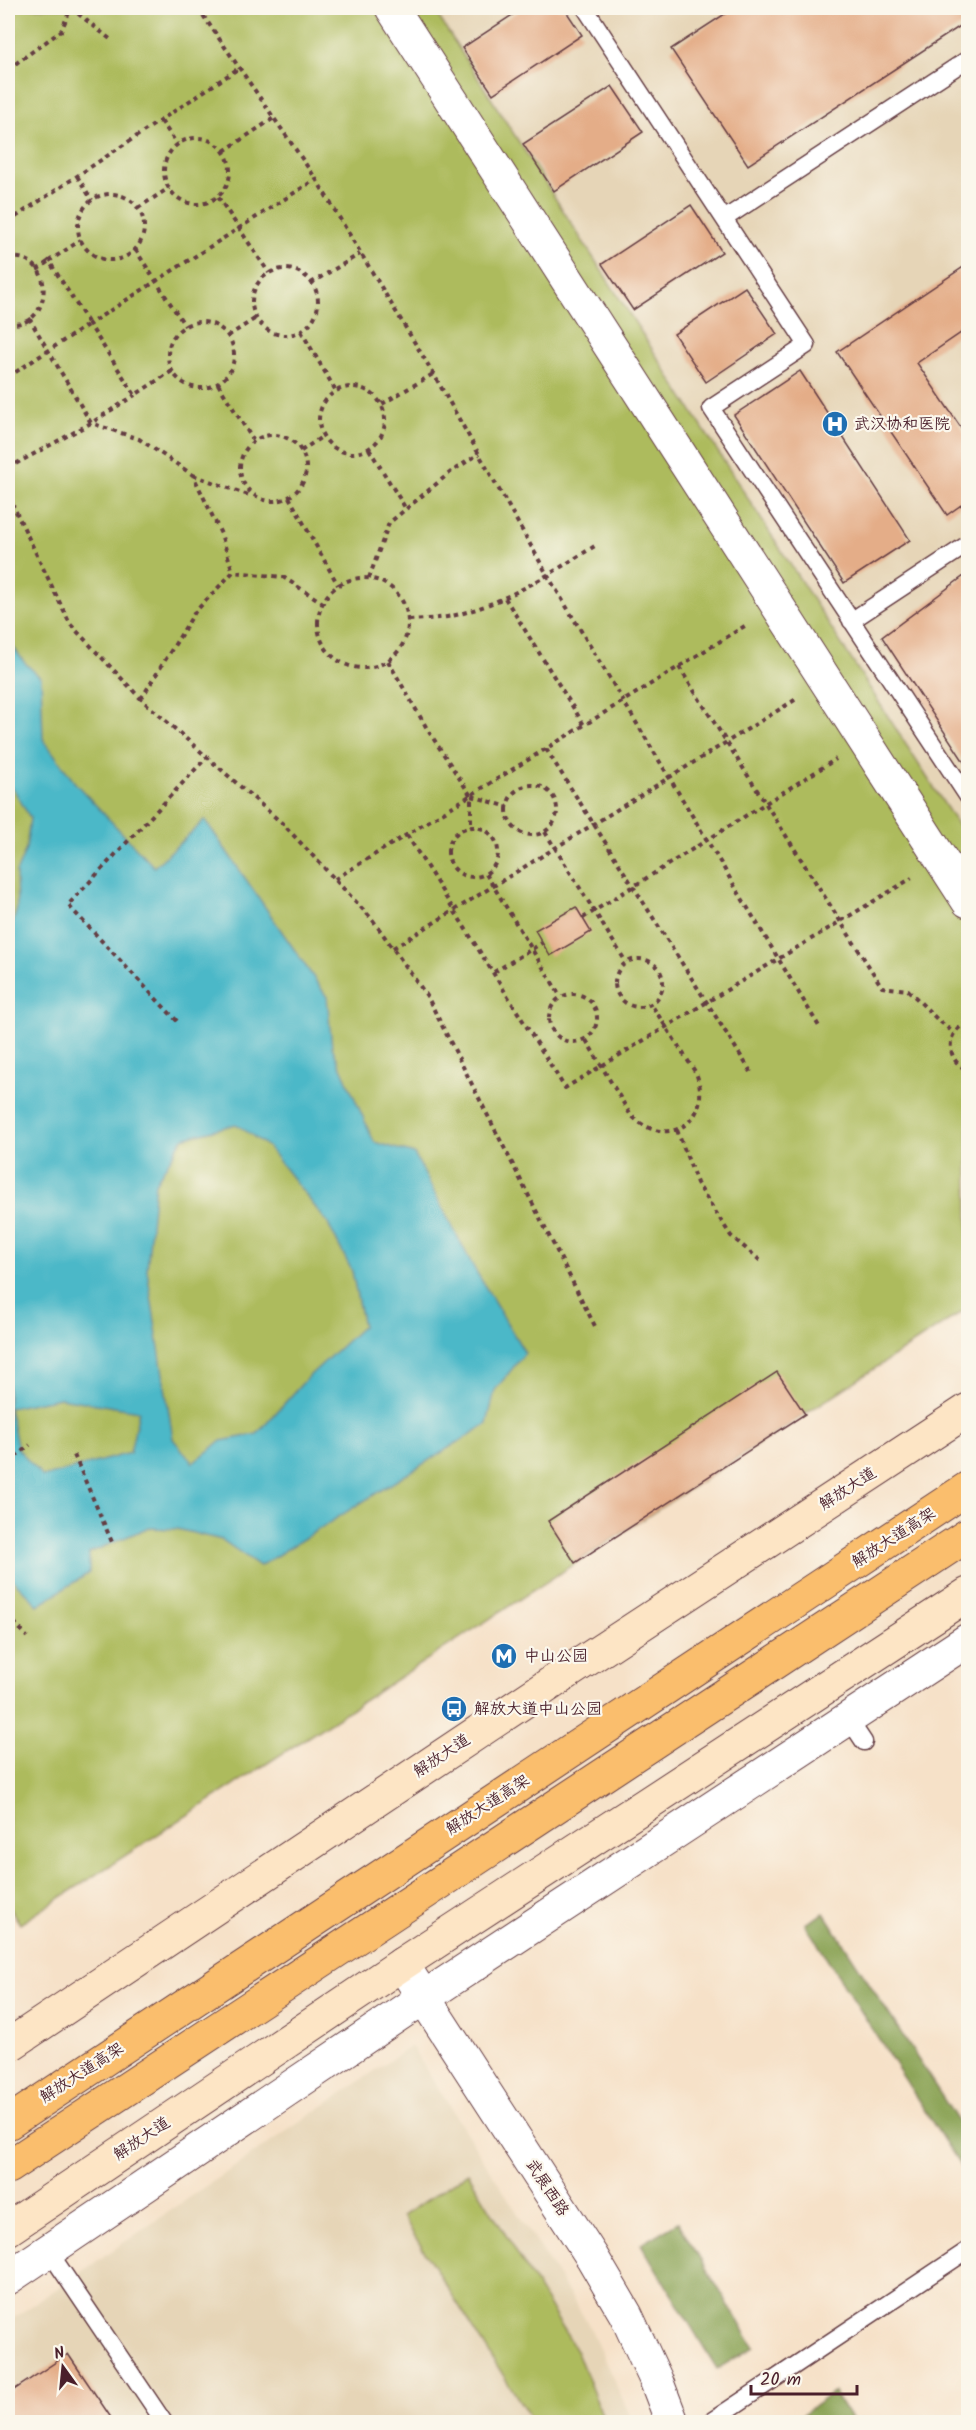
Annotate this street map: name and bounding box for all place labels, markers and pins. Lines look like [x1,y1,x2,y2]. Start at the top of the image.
hospital icon: 武汉协和医院 [820,409,850,439]
place label: 武汉协和医院 [854,412,950,437]
metro station icon: 中山公园 [489,1641,519,1671]
place label: 中山公园 [524,1644,588,1669]
bus stop icon: 解放大道中山公园 [439,1694,469,1724]
place label: 解放大道中山公园 [474,1697,602,1722]

